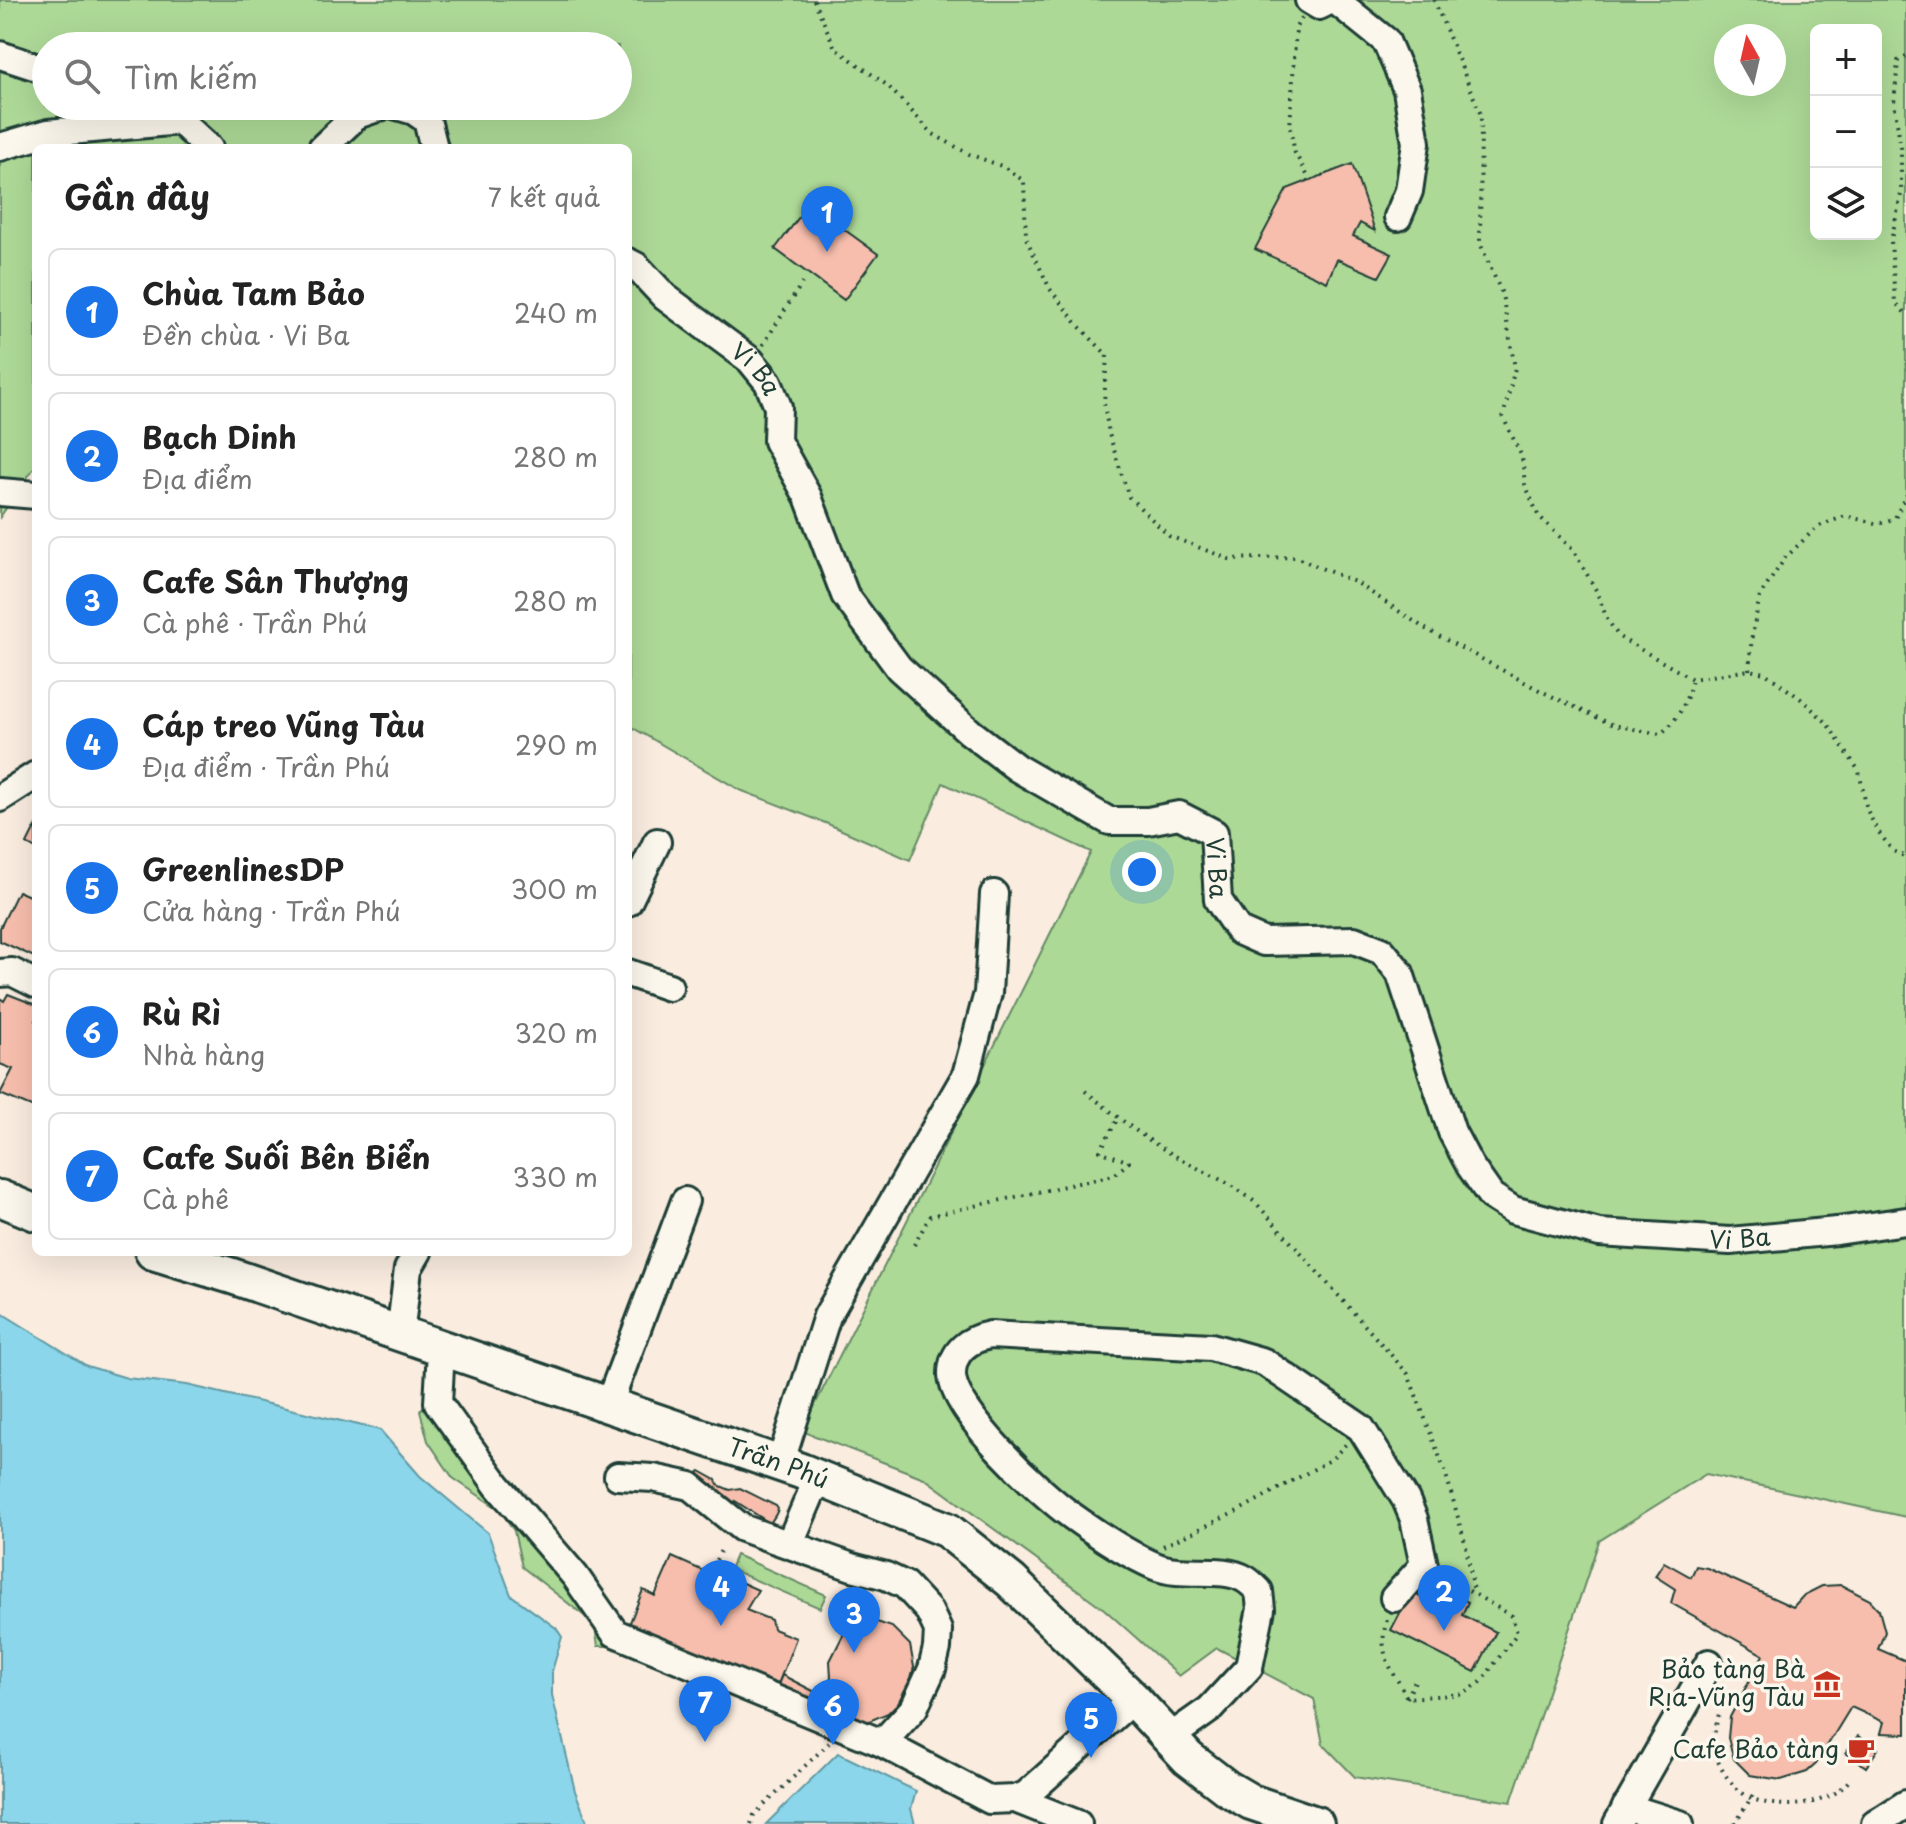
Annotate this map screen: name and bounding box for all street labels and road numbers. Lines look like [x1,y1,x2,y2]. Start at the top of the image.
street label: Vi Ba [725,332,791,400]
street label: Vi Ba [1198,836,1238,899]
street label: Vi Ba [1708,1217,1772,1257]
street label: Trần Phú [724,1427,835,1496]

